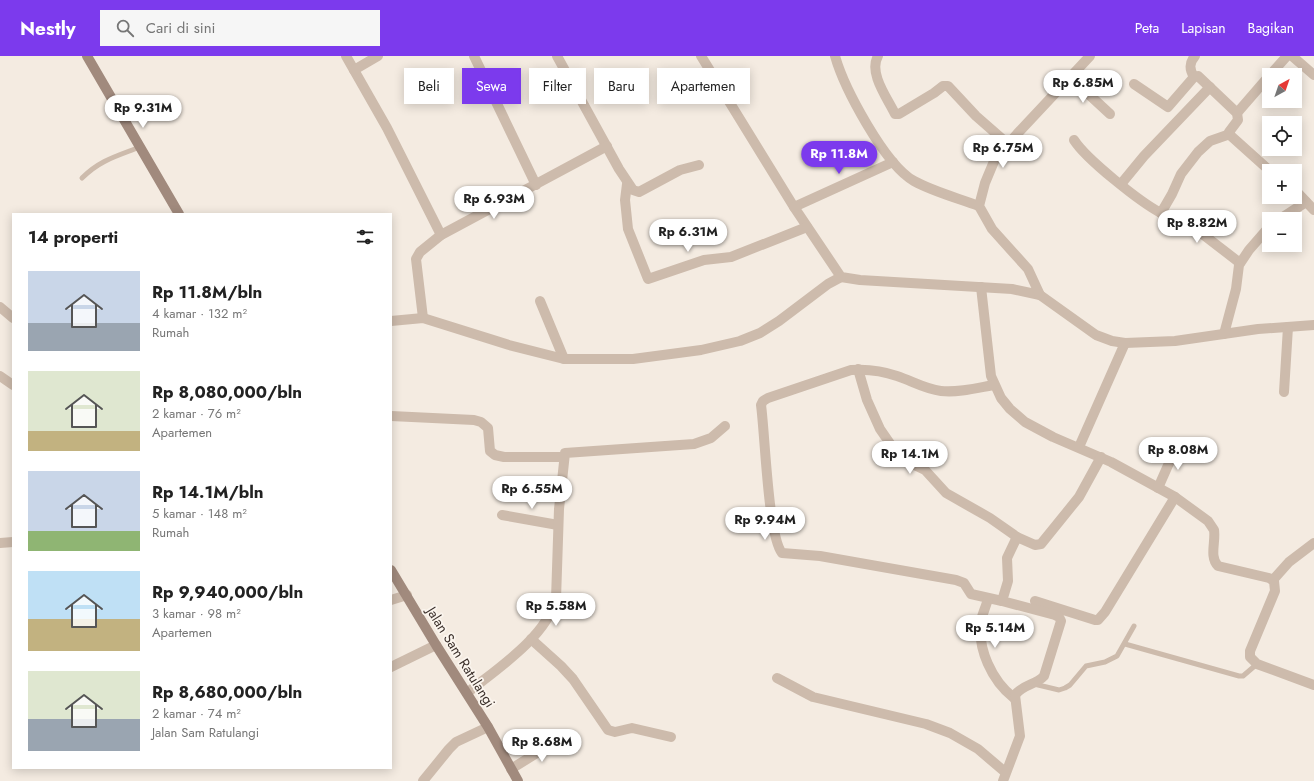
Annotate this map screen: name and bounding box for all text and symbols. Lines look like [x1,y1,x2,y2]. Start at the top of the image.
search box [100,10,380,46]
text: Nestly [20,15,76,42]
icon: search [114,17,136,39]
text: Cari di sini [146,17,215,39]
text: Peta [1135,18,1159,38]
text: Lapisan [1181,18,1226,38]
text: Bagikan [1248,18,1294,38]
chip: Beli [404,68,454,104]
chip: Sewa [462,68,521,104]
chip: Filter [529,68,586,104]
chip: Baru [594,68,649,104]
chip: Apartemen [657,68,750,104]
north arrow [1262,68,1302,108]
map controls [1262,68,1302,252]
pin: Rp 6.85M [1042,70,1124,104]
text: Rp 6.85M [1052,73,1114,92]
pin: Rp 9.31M [102,95,184,129]
text: Rp 9.31M [114,98,172,117]
button: locate [1262,116,1302,156]
pin: Rp 6.75M [962,135,1044,169]
text: Rp 6.75M [972,138,1034,157]
pin: Rp 11.8M [798,141,880,175]
text: Rp 11.8M [810,144,868,163]
button: + [1262,164,1302,204]
pin: Rp 6.93M [453,186,535,220]
text: Rp 6.93M [463,189,525,208]
pin: Rp 8.82M [1156,210,1238,244]
button: − [1262,212,1302,252]
text: Rp 8.82M [1167,213,1227,232]
pin: Rp 6.31M [647,219,729,253]
text: Rp 6.31M [658,222,718,241]
text: 14 properti [28,225,118,249]
icon: filters [354,226,376,248]
text: Rp 11.8M/bln [152,280,262,304]
icon: home [60,287,108,335]
text: 4 kamar · 132 m² [152,304,247,323]
text: Rumah [152,323,189,342]
text: Rp 8,080,000/bln [152,380,302,404]
icon: home [60,387,108,435]
text: 2 kamar · 76 m² [152,404,241,423]
text: Apartemen [152,423,212,442]
pin: Rp 8.08M [1137,437,1219,471]
text: Rp 8.08M [1148,440,1208,459]
pin: Rp 14.1M [869,441,951,475]
text: Rp 14.1M [881,444,939,463]
pin: Rp 6.55M [491,476,573,510]
text: Rp 6.55M [501,479,563,498]
text: Rp 14.1M/bln [152,480,264,504]
icon: home [60,487,108,535]
text: 5 kamar · 148 m² [152,504,247,523]
pin: Rp 9.94M [724,507,806,541]
text: Rp 9.94M [734,510,796,529]
text: Rumah [152,523,189,542]
text: Rp 9,940,000/bln [152,580,303,604]
icon: home [60,587,108,635]
pin: Rp 5.58M [515,593,597,627]
text: Rp 5.58M [525,596,587,615]
street label: Jalan Sam Ratulangi [421,601,500,711]
text: 3 kamar · 98 m² [152,604,241,623]
pin: Rp 5.14M [954,615,1036,649]
text: Rp 5.14M [965,618,1025,637]
text: Apartemen [152,623,212,642]
text: Rp 8,680,000/bln [152,680,302,704]
icon: home [60,687,108,735]
text: 2 kamar · 74 m² [152,704,241,723]
text: Jalan Sam Ratulangi [152,723,259,742]
pin: Rp 8.68M [501,729,583,763]
text: Rp 8.68M [512,732,572,751]

